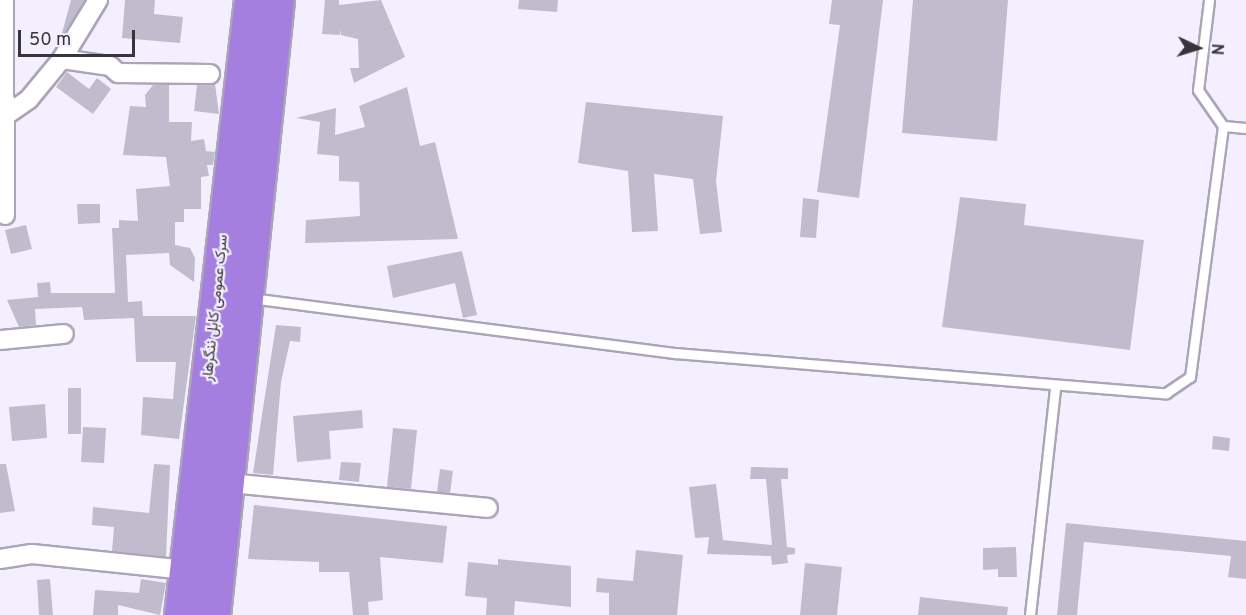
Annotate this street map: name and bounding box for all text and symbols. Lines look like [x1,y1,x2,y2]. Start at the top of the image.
scale bar [21,18,138,56]
north arrow [1168,18,1228,78]
text: 50 m [29,29,71,52]
text: N [1206,43,1226,56]
street label: سرک عمومی کابل ننگرهار [199,234,233,382]

